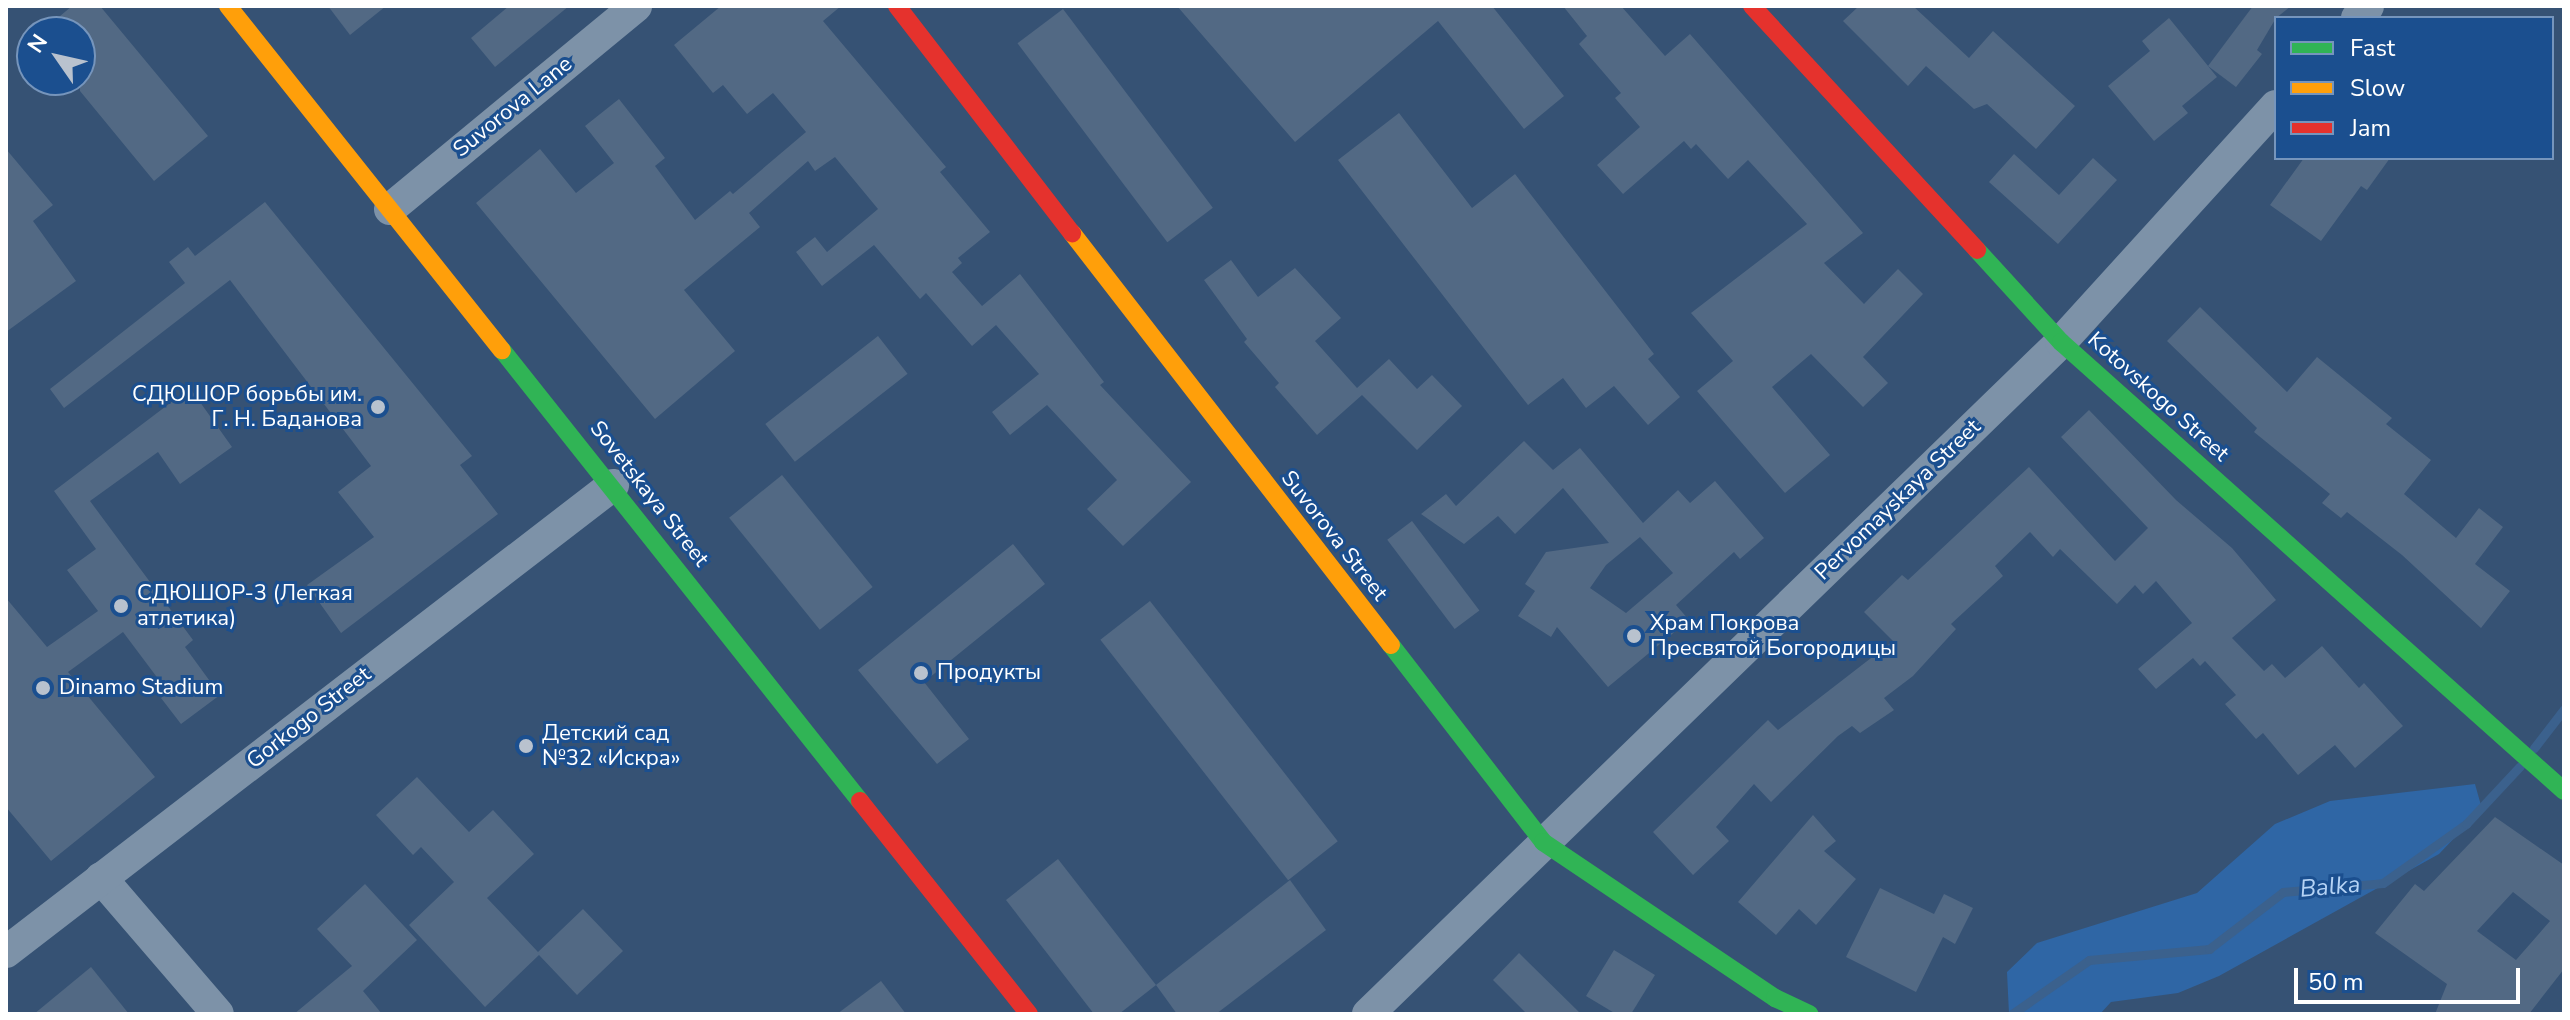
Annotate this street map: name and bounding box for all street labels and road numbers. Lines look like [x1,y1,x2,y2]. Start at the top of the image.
street label: Suvorova Lane [448,51,578,163]
street label: Kotovskogo Street [2082,327,2234,467]
street label: Pervomayskaya Street [1810,414,1986,586]
street label: Sovetskaya Street [584,416,714,572]
street label: Suvorova Street [1275,466,1393,606]
street label: Gorkogo Street [242,661,376,775]

